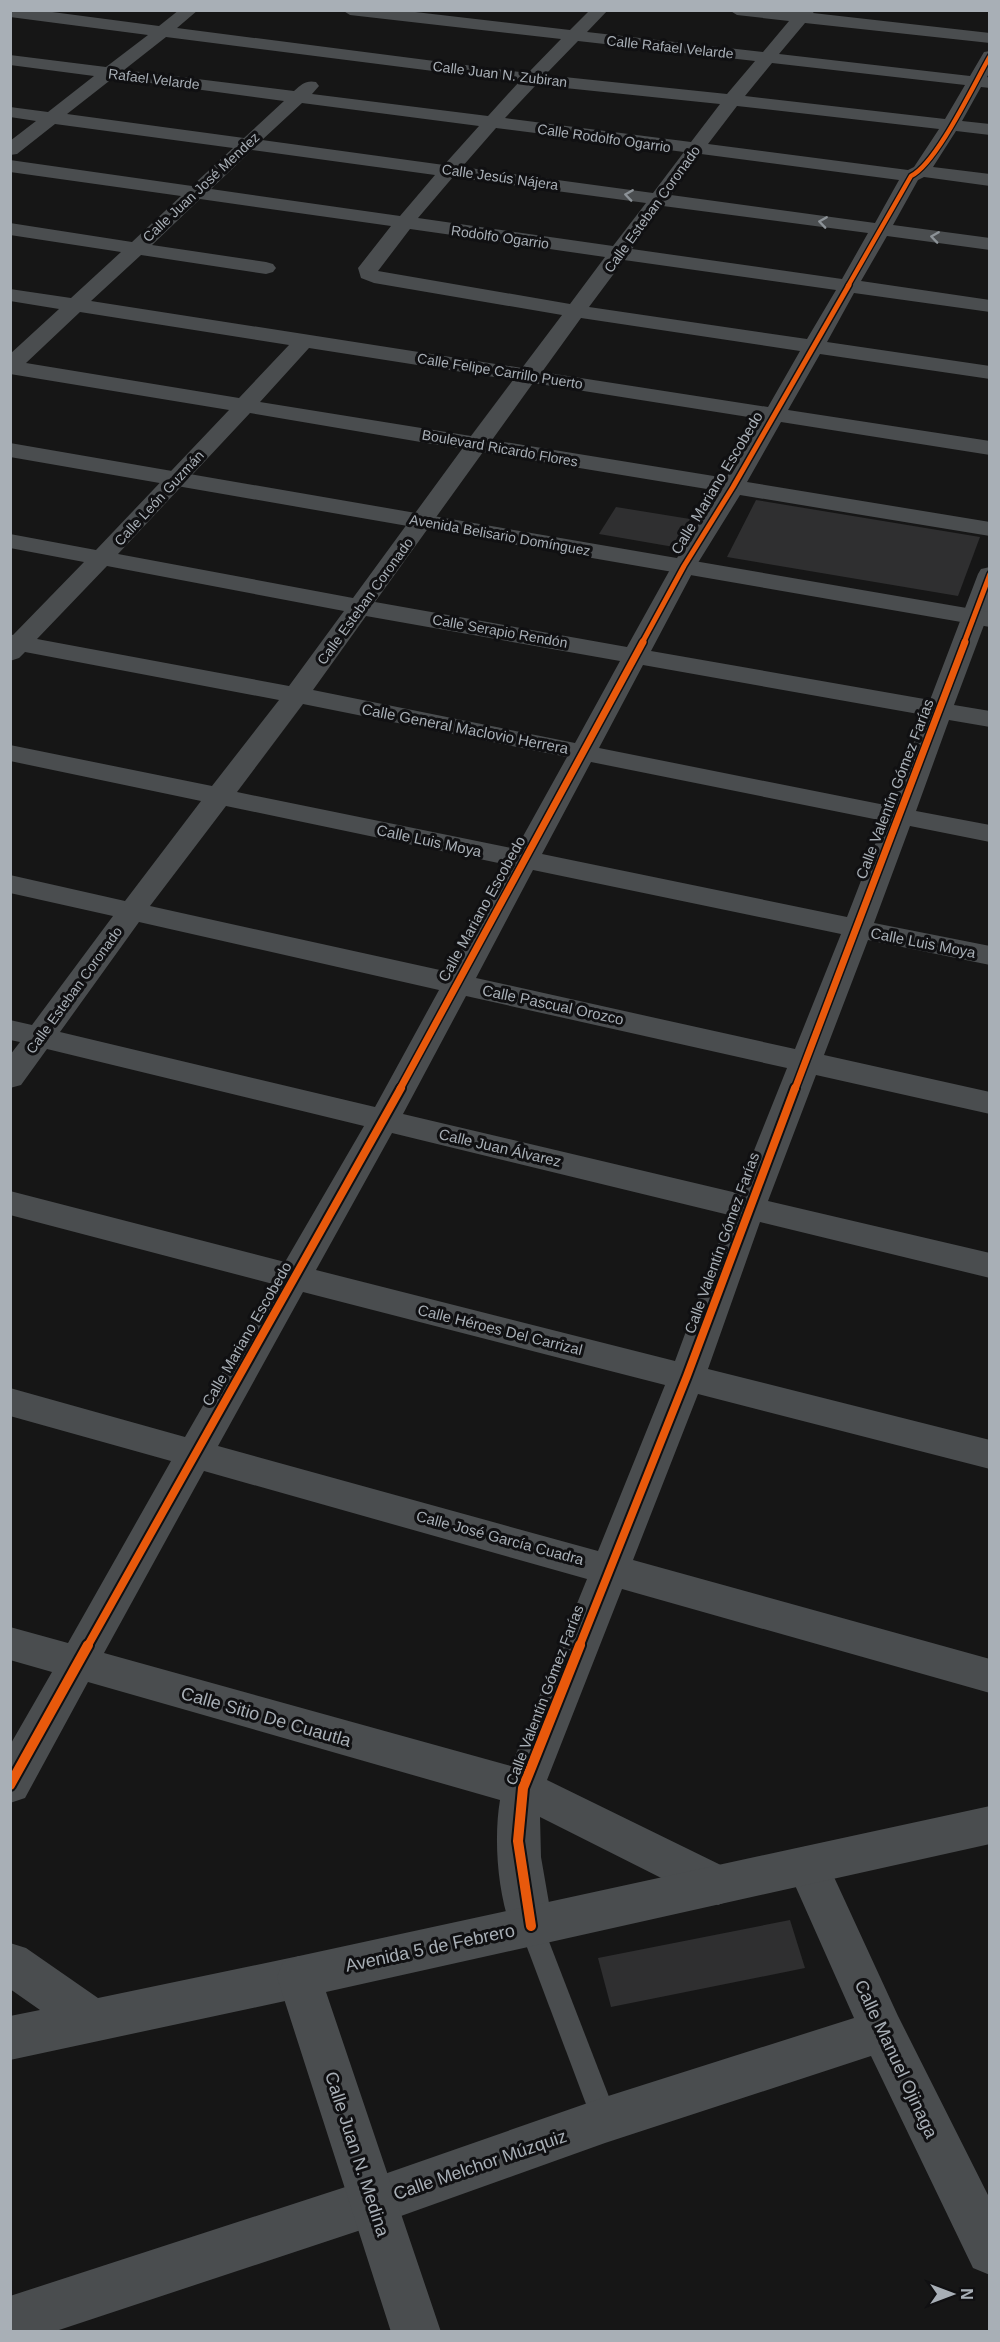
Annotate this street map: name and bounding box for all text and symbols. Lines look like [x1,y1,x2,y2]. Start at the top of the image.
street label: Calle Rafael Velarde [606,32,735,62]
street label: Calle Juan N. Zubiran [432,58,568,90]
street label: Rafael Velarde [107,65,201,93]
street label: Calle Rodolfo Ogarrio [536,121,672,155]
street label: Calle Juan José Mendez [139,129,263,245]
street label: Calle Esteban Coronado [601,142,703,275]
street label: Calle Jesús Nájera [441,161,559,193]
one-way arrow [625,190,634,202]
one-way arrow [818,216,827,228]
street label: Rodolfo Ogarrio [450,222,550,252]
one-way arrow [930,231,940,243]
street label: Calle Felipe Carrillo Puerto [416,350,584,392]
street label: Calle Mariano Escobedo [667,408,766,557]
street label: Boulevard Ricardo Flores [421,426,579,470]
street label: Calle León Guzmán [111,447,207,549]
street label: Avenida Belisario Domínguez [408,511,592,559]
street label: Calle Esteban Coronado [314,534,416,667]
street label: Calle Serapio Rendón [431,611,569,651]
street label: Calle Valentín Gómez Farías [852,696,937,881]
street label: Calle General Maclovio Herrera [360,700,570,757]
street label: Calle Luis Moya [375,821,484,860]
street label: Calle Mariano Escobedo [435,833,529,984]
street label: Calle Esteban Coronado [23,923,125,1056]
street label: Calle Luis Moya [869,924,978,961]
street label: Calle Pascual Orozco [481,981,625,1028]
street label: Calle Juan Álvarez [437,1125,563,1170]
street label: Calle Valentín Gómez Farías [681,1150,762,1336]
street label: Calle Mariano Escobedo [198,1259,295,1409]
street label: Calle Héroes Del Carrizal [416,1301,584,1358]
street label: Calle José García Cuadra [415,1507,586,1568]
street label: Calle Valentín Gómez Farías [502,1602,587,1787]
street label: Calle Sitio De Cuautla [179,1683,354,1751]
street label: Avenida 5 de Febrero [343,1920,517,1976]
street label: Calle Manuel Ojinaga [851,1977,942,2142]
street label: Calle Juan N. Medina [321,2069,393,2240]
street label: Calle Melchor Múzquiz [391,2126,569,2204]
north arrow [922,2264,982,2324]
text: N [958,2288,975,2300]

